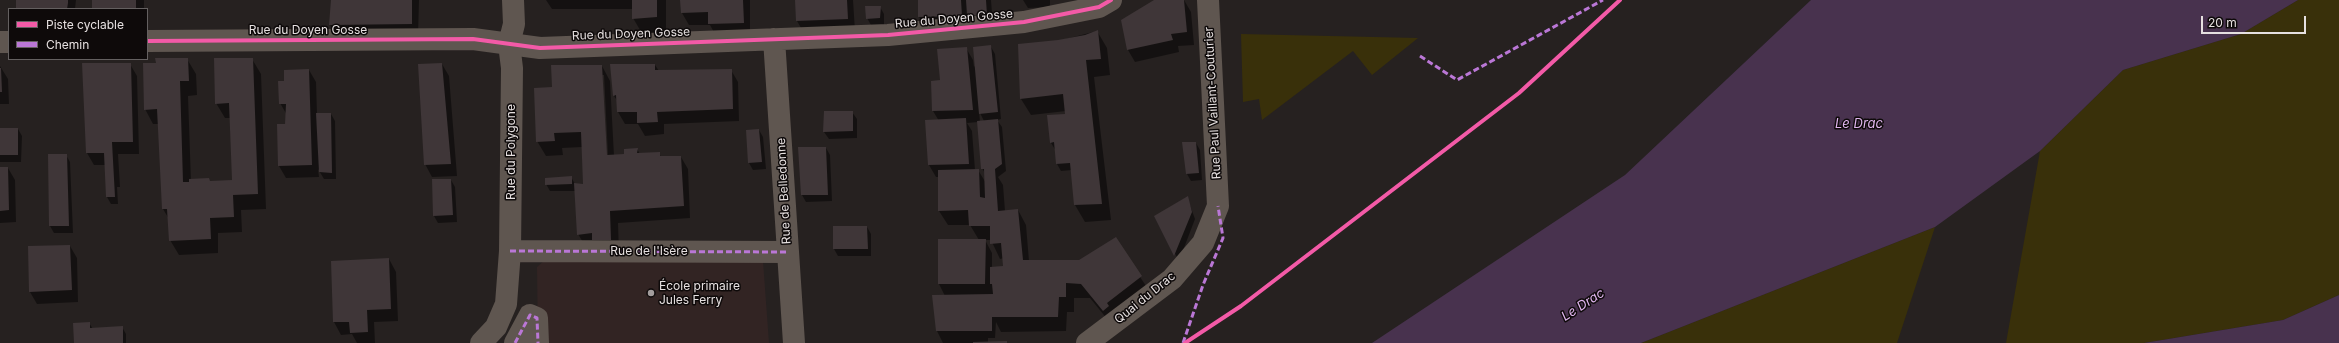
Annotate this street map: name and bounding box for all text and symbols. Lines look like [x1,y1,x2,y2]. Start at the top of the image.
street label: Rue du Doyen Gosse [894,7,1014,31]
legend [8,8,148,60]
scale bar [2203,8,2308,34]
text: 20 m [2208,15,2237,30]
text: Piste cyclable [46,17,124,32]
street label: Rue du Doyen Gosse [249,23,367,37]
street label: Rue du Doyen Gosse [572,25,690,43]
street label: Rue Paul Vaillant-Couturier [1202,27,1224,179]
text: Chemin [46,37,89,52]
street label: Rue du Polygone [504,104,518,200]
water label: Le Drac [1835,116,1883,132]
street label: Rue de Belledonne [774,138,794,244]
street label: Rue de l'Isère [610,244,688,258]
street label: Quai du Drac [1112,269,1178,327]
place label: École primaire Jules Ferry [659,279,740,307]
water label: Le Drac [1559,285,1607,325]
marker: École primaire Jules Ferry [646,288,656,298]

